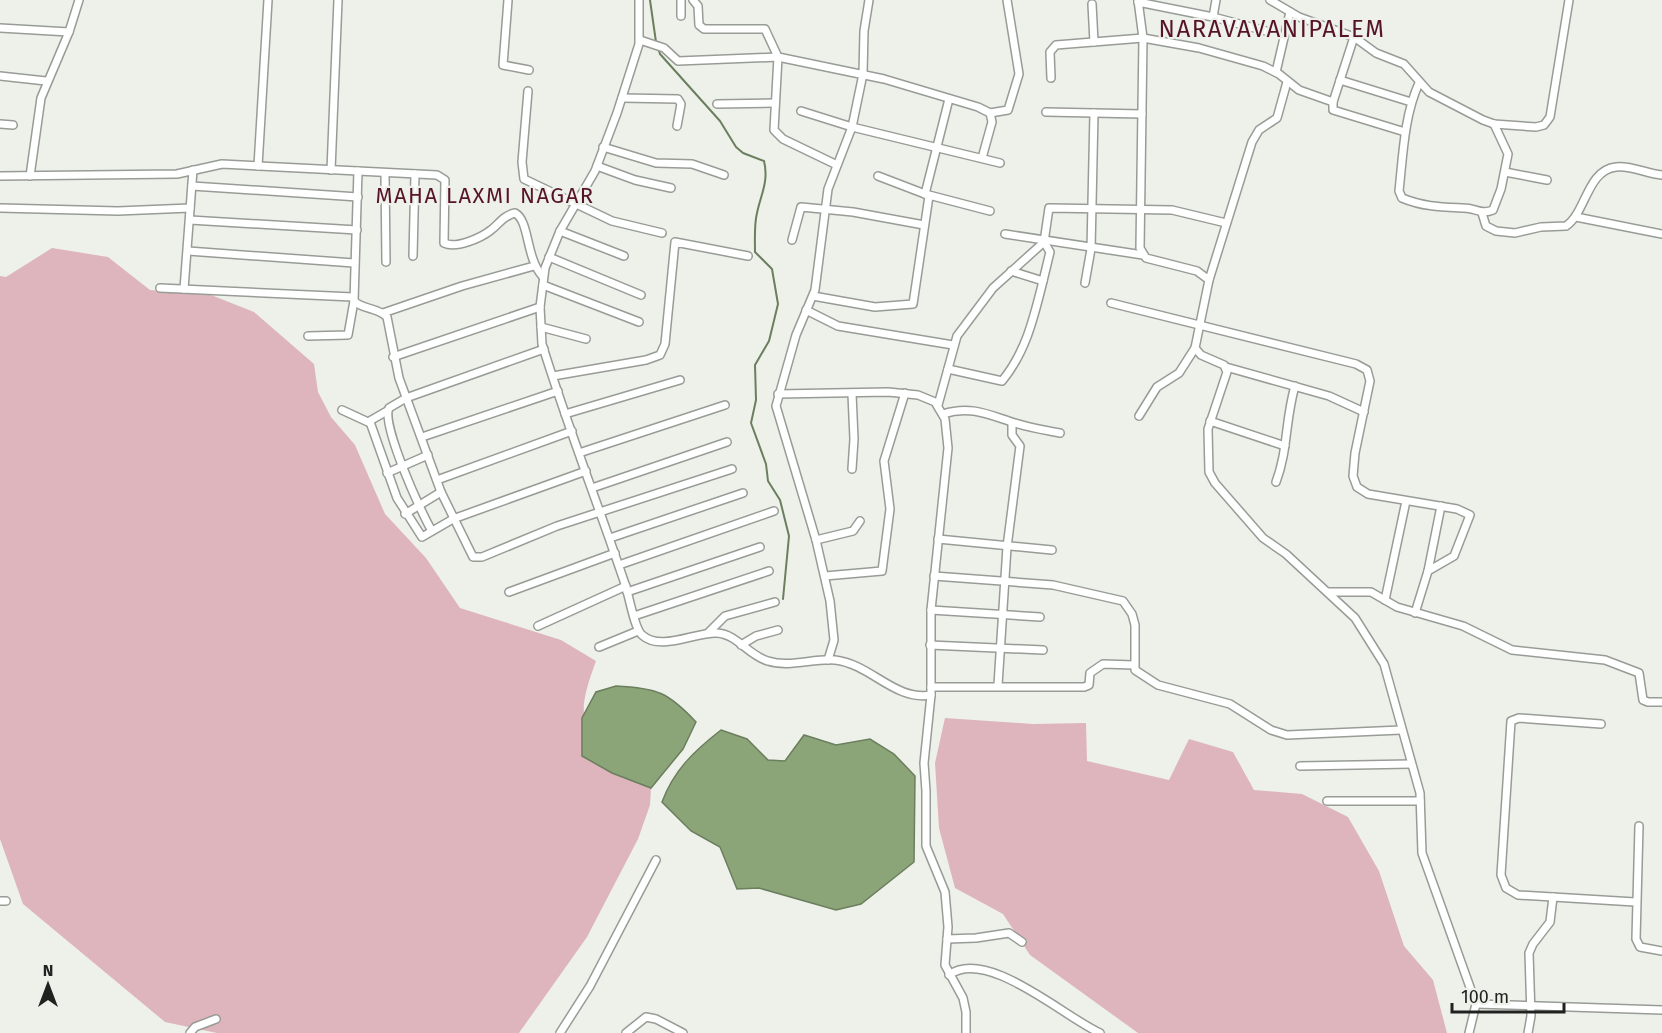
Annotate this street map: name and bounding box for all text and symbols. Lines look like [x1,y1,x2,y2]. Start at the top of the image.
district label: NARAVAVANIPALEM [1159,15,1385,43]
district label: MAHA LAXMI NAGAR [375,182,595,209]
north arrow [18,955,78,1015]
text: N [43,961,53,980]
scale bar [1452,976,1564,1014]
text: 100 m [1461,986,1509,1008]

